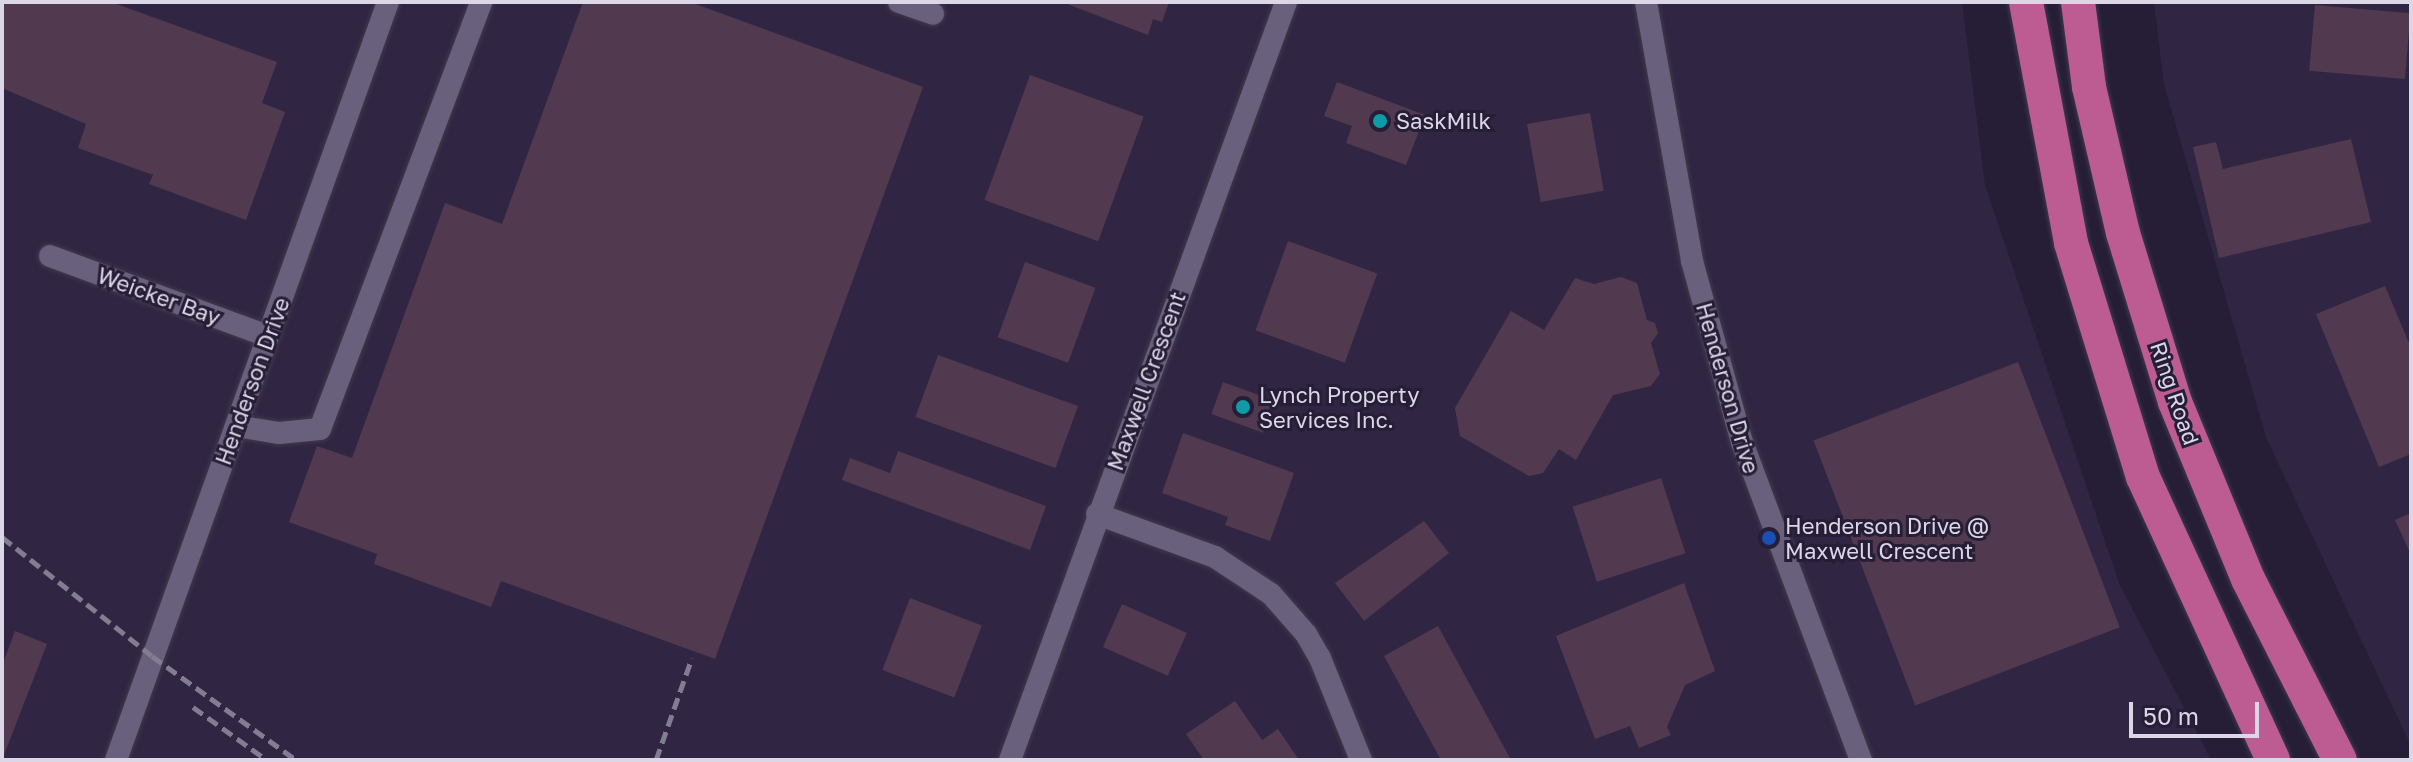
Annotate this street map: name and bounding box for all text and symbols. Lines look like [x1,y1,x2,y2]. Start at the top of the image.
place label: SaskMilk [1396,108,1491,134]
marker: SaskMilk [1371,112,1389,130]
street label: Weicker Bay [94,262,224,330]
street label: Maxwell Crescent [1101,288,1191,474]
street label: Henderson Drive [209,294,295,468]
street label: Henderson Drive [1691,300,1765,476]
street label: Ring Road [2145,338,2205,448]
place label: Lynch Property Services Inc. [1259,381,1419,432]
marker: Lynch Property Services Inc. [1234,398,1252,416]
place label: Henderson Drive @ Maxwell Crescent [1785,512,1989,564]
marker: Henderson Drive @ Maxwell Crescent [1760,529,1778,547]
scale bar [2133,686,2263,736]
text: 50 m [2143,701,2199,730]

